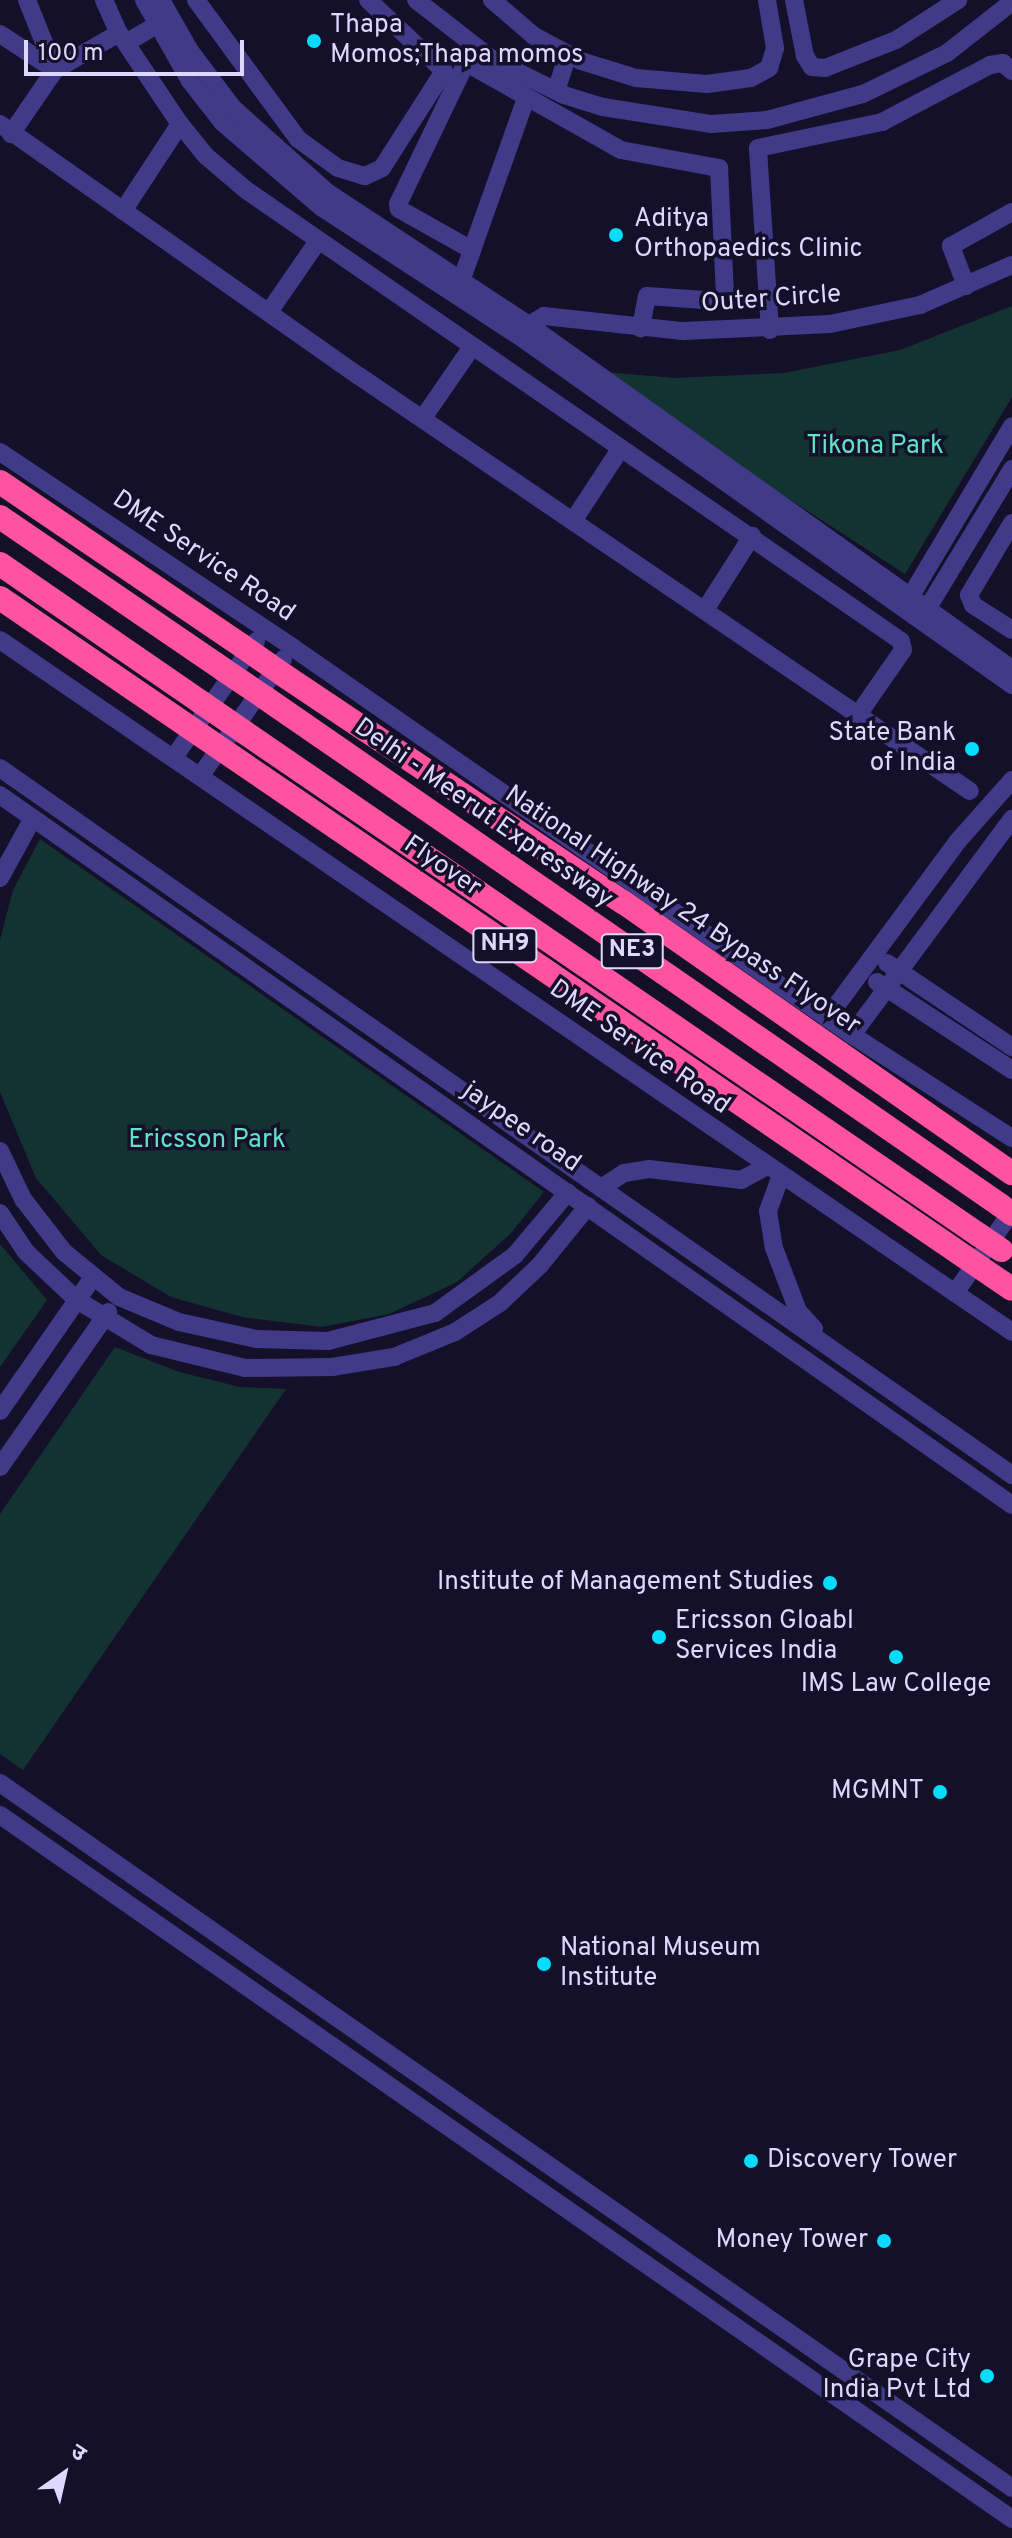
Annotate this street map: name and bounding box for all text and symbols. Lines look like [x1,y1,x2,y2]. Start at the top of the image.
place label: Thapa Momos;Thapa momos [330,10,583,72]
scale bar [28,24,248,74]
marker: Thapa Momos;Thapa momos [305,32,323,50]
text: 100 m [38,39,104,69]
place label: Aditya Orthopaedics Clinic [634,204,863,266]
marker: Aditya Orthopaedics Clinic [605,224,627,246]
street label: Outer Circle [700,280,842,320]
park label: Tikona Park [806,431,944,463]
street label: DME Service Road [106,484,300,630]
street label: Delhi - Meerut Expressway [347,713,619,915]
place label: State Bank of India [828,718,956,780]
marker: State Bank of India [963,740,981,758]
street label: National Highway 24 Bypass Flyover [498,780,866,1042]
street label: Flyover [397,830,487,904]
road number: NH9 [471,925,539,965]
road number: NE3 [600,931,664,971]
street label: DME Service Road [543,974,735,1122]
street label: jaypee road [456,1076,586,1180]
park label: Ericsson Park [128,1125,286,1157]
place label: Institute of Management Studies [437,1567,814,1599]
marker: Institute of Management Studies [821,1574,839,1592]
place label: Ericsson Gloabl Services India [675,1606,854,1668]
marker: Ericsson Gloabl Services India [650,1628,668,1646]
marker: IMS Law College [887,1648,905,1666]
place label: IMS Law College [801,1669,991,1701]
place label: MGMNT [831,1776,924,1808]
marker: MGMNT [931,1783,949,1801]
place label: National Museum Institute [560,1933,761,1994]
marker: National Museum Institute [535,1955,553,1973]
place label: Discovery Tower [767,2145,958,2177]
marker: Discovery Tower [742,2152,760,2170]
place label: Money Tower [715,2225,868,2257]
marker: Money Tower [875,2232,893,2250]
place label: Grape City India Pvt Ltd [822,2345,971,2406]
marker: Grape City India Pvt Ltd [978,2367,996,2385]
north arrow [24,2434,104,2514]
text: उ [65,2439,91,2468]

